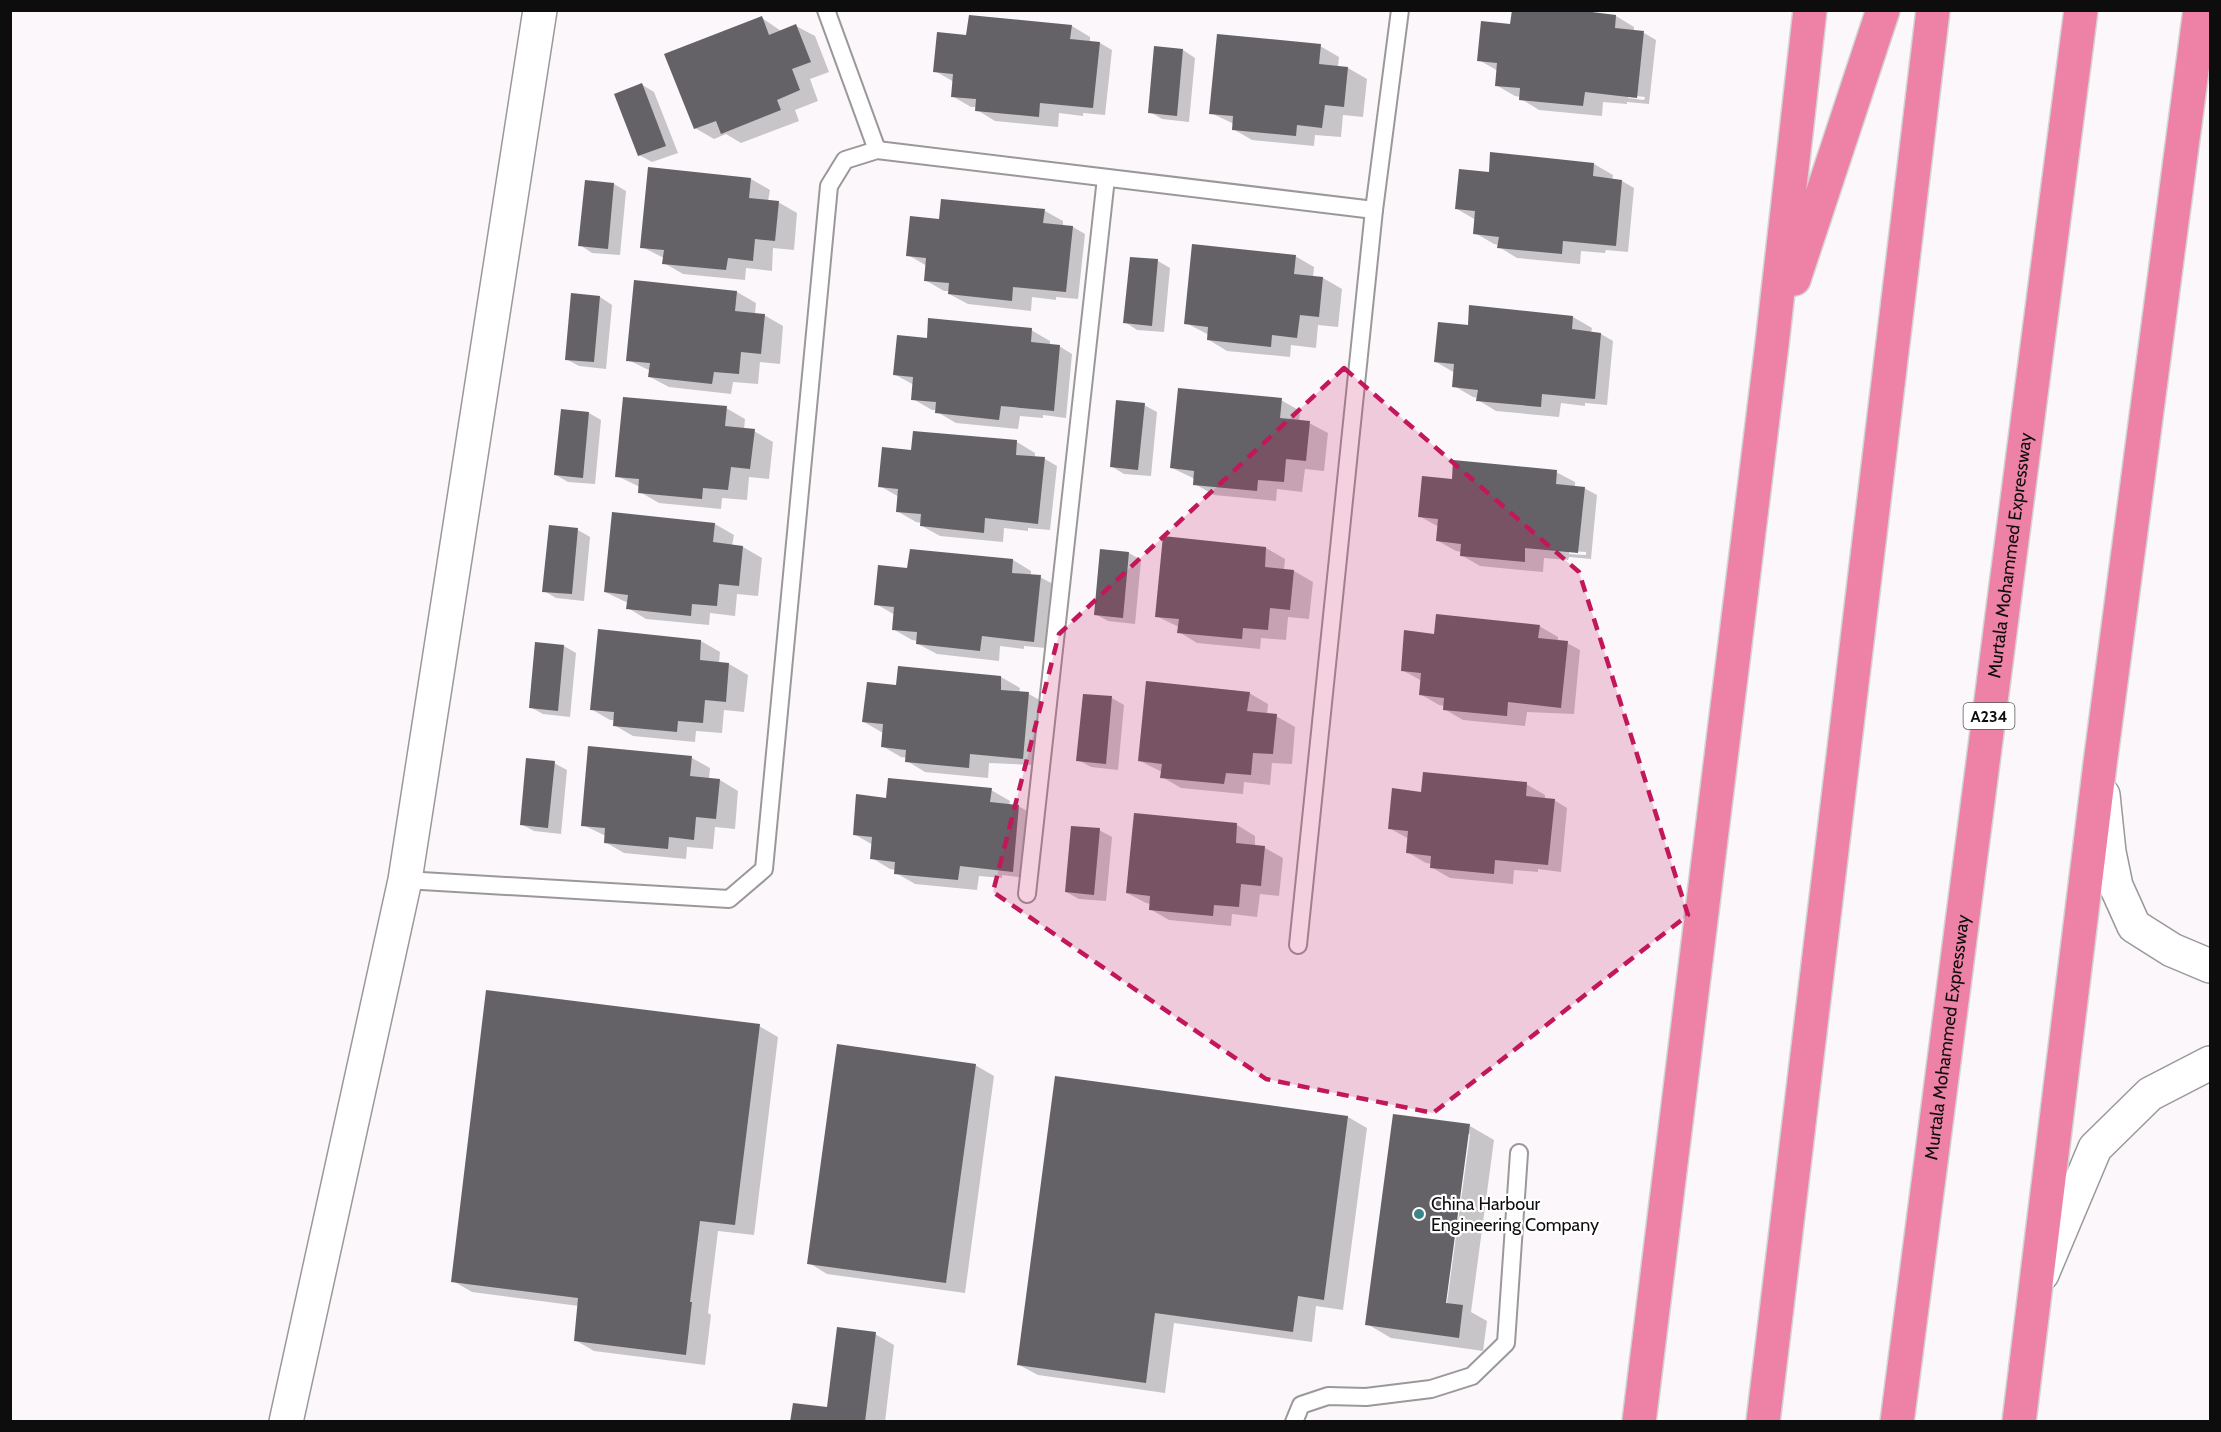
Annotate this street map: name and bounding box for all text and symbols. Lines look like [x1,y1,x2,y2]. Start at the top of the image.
street label: Murtala Mohammed Expressway [1983,431,2037,679]
road number: A234 [1964,703,2014,729]
street label: Murtala Mohammed Expressway [1920,913,1974,1161]
place label: China Harbour Engineering Company [1431,1193,1599,1236]
marker: China Harbour Engineering Company [1412,1207,1426,1221]

